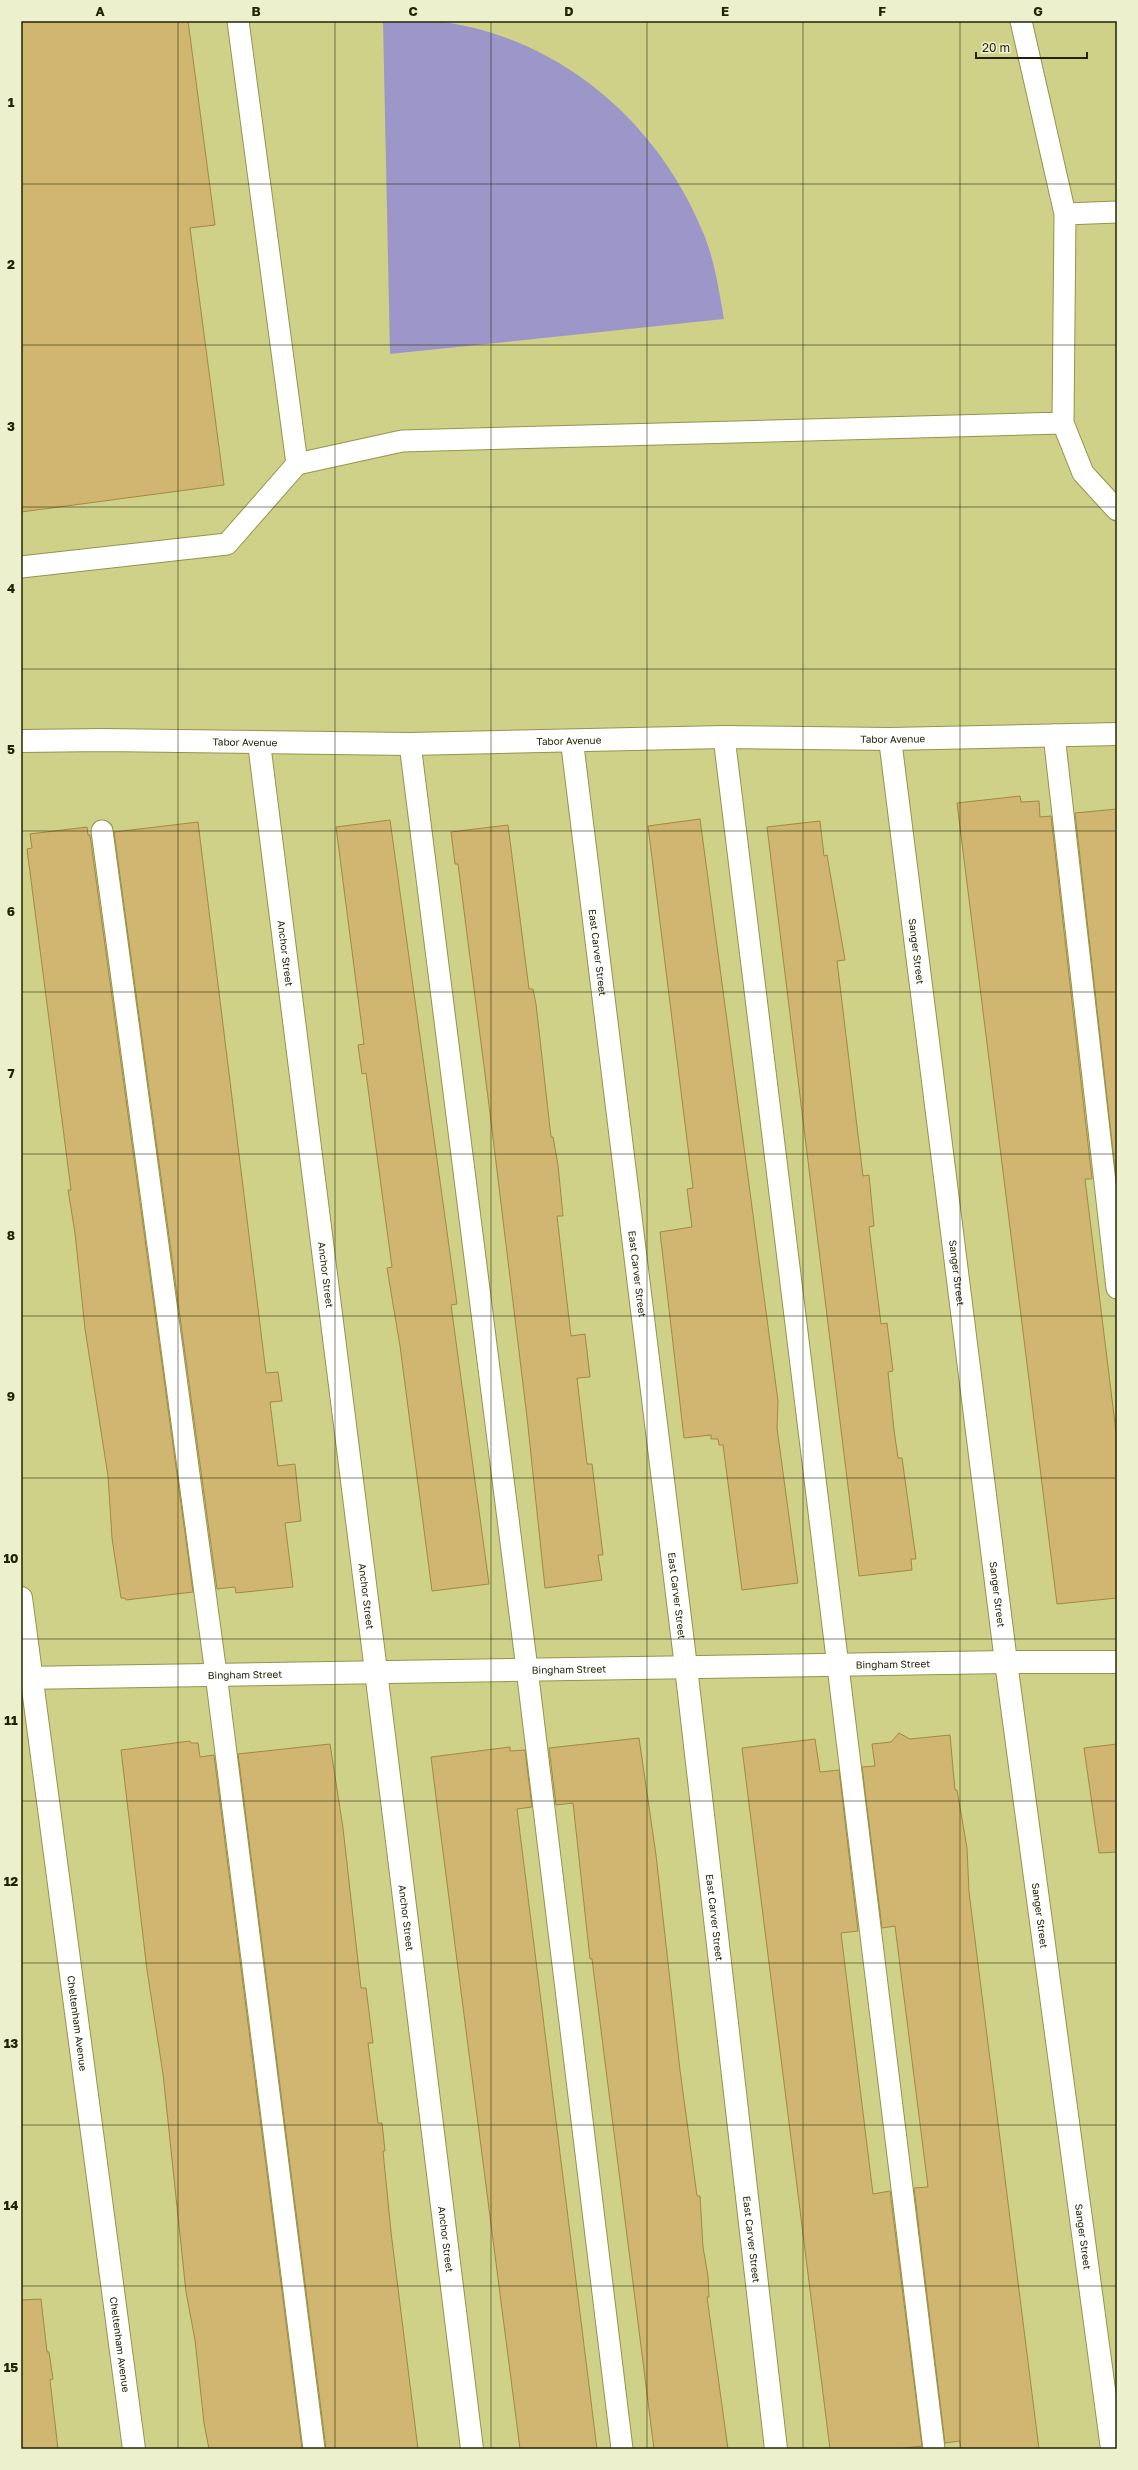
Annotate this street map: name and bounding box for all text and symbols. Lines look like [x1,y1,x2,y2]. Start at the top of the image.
text: A [95,3,105,19]
text: B [251,3,261,19]
text: C [408,3,418,19]
text: D [564,3,574,19]
text: E [721,3,729,19]
text: F [878,3,886,19]
text: G [1033,3,1043,19]
scale bar [976,34,1087,60]
text: 20 m [982,40,1010,55]
text: 1 [8,94,15,110]
text: 2 [7,256,15,272]
text: 3 [7,418,15,434]
text: 4 [7,580,15,596]
street label: Tabor Avenue [860,732,926,745]
street label: Tabor Avenue [536,734,602,747]
street label: Tabor Avenue [212,735,278,748]
text: 5 [7,741,15,757]
text: 6 [7,903,15,919]
street label: East Carver Street [587,908,609,997]
street label: Sanger Street [907,918,927,985]
street label: Anchor Street [275,920,296,987]
text: 7 [7,1065,15,1081]
text: 8 [7,1227,15,1243]
street label: East Carver Street [626,1230,649,1318]
street label: Sanger Street [947,1239,967,1306]
street label: Anchor Street [316,1241,336,1309]
text: 9 [7,1388,15,1404]
text: 10 [3,1550,19,1566]
street label: East Carver Street [666,1551,688,1640]
street label: Sanger Street [987,1561,1008,1628]
street label: Anchor Street [356,1562,377,1630]
street label: Bingham Street [856,1657,930,1670]
street label: Bingham Street [532,1662,606,1676]
street label: Bingham Street [208,1668,282,1681]
text: 11 [4,1712,18,1728]
text: 12 [4,1873,18,1889]
street label: East Carver Street [704,1873,726,1961]
street label: Sanger Street [1030,1882,1051,1949]
street label: Anchor Street [396,1884,416,1952]
street label: Cheltenham Avenue [65,1975,90,2072]
text: 13 [4,2035,18,2051]
street label: East Carver Street [741,2195,763,2283]
text: 14 [4,2197,18,2213]
street label: Sanger Street [1073,2203,1094,2270]
street label: Anchor Street [436,2206,456,2273]
street label: Cheltenham Avenue [108,2296,132,2393]
text: 15 [4,2359,18,2375]

